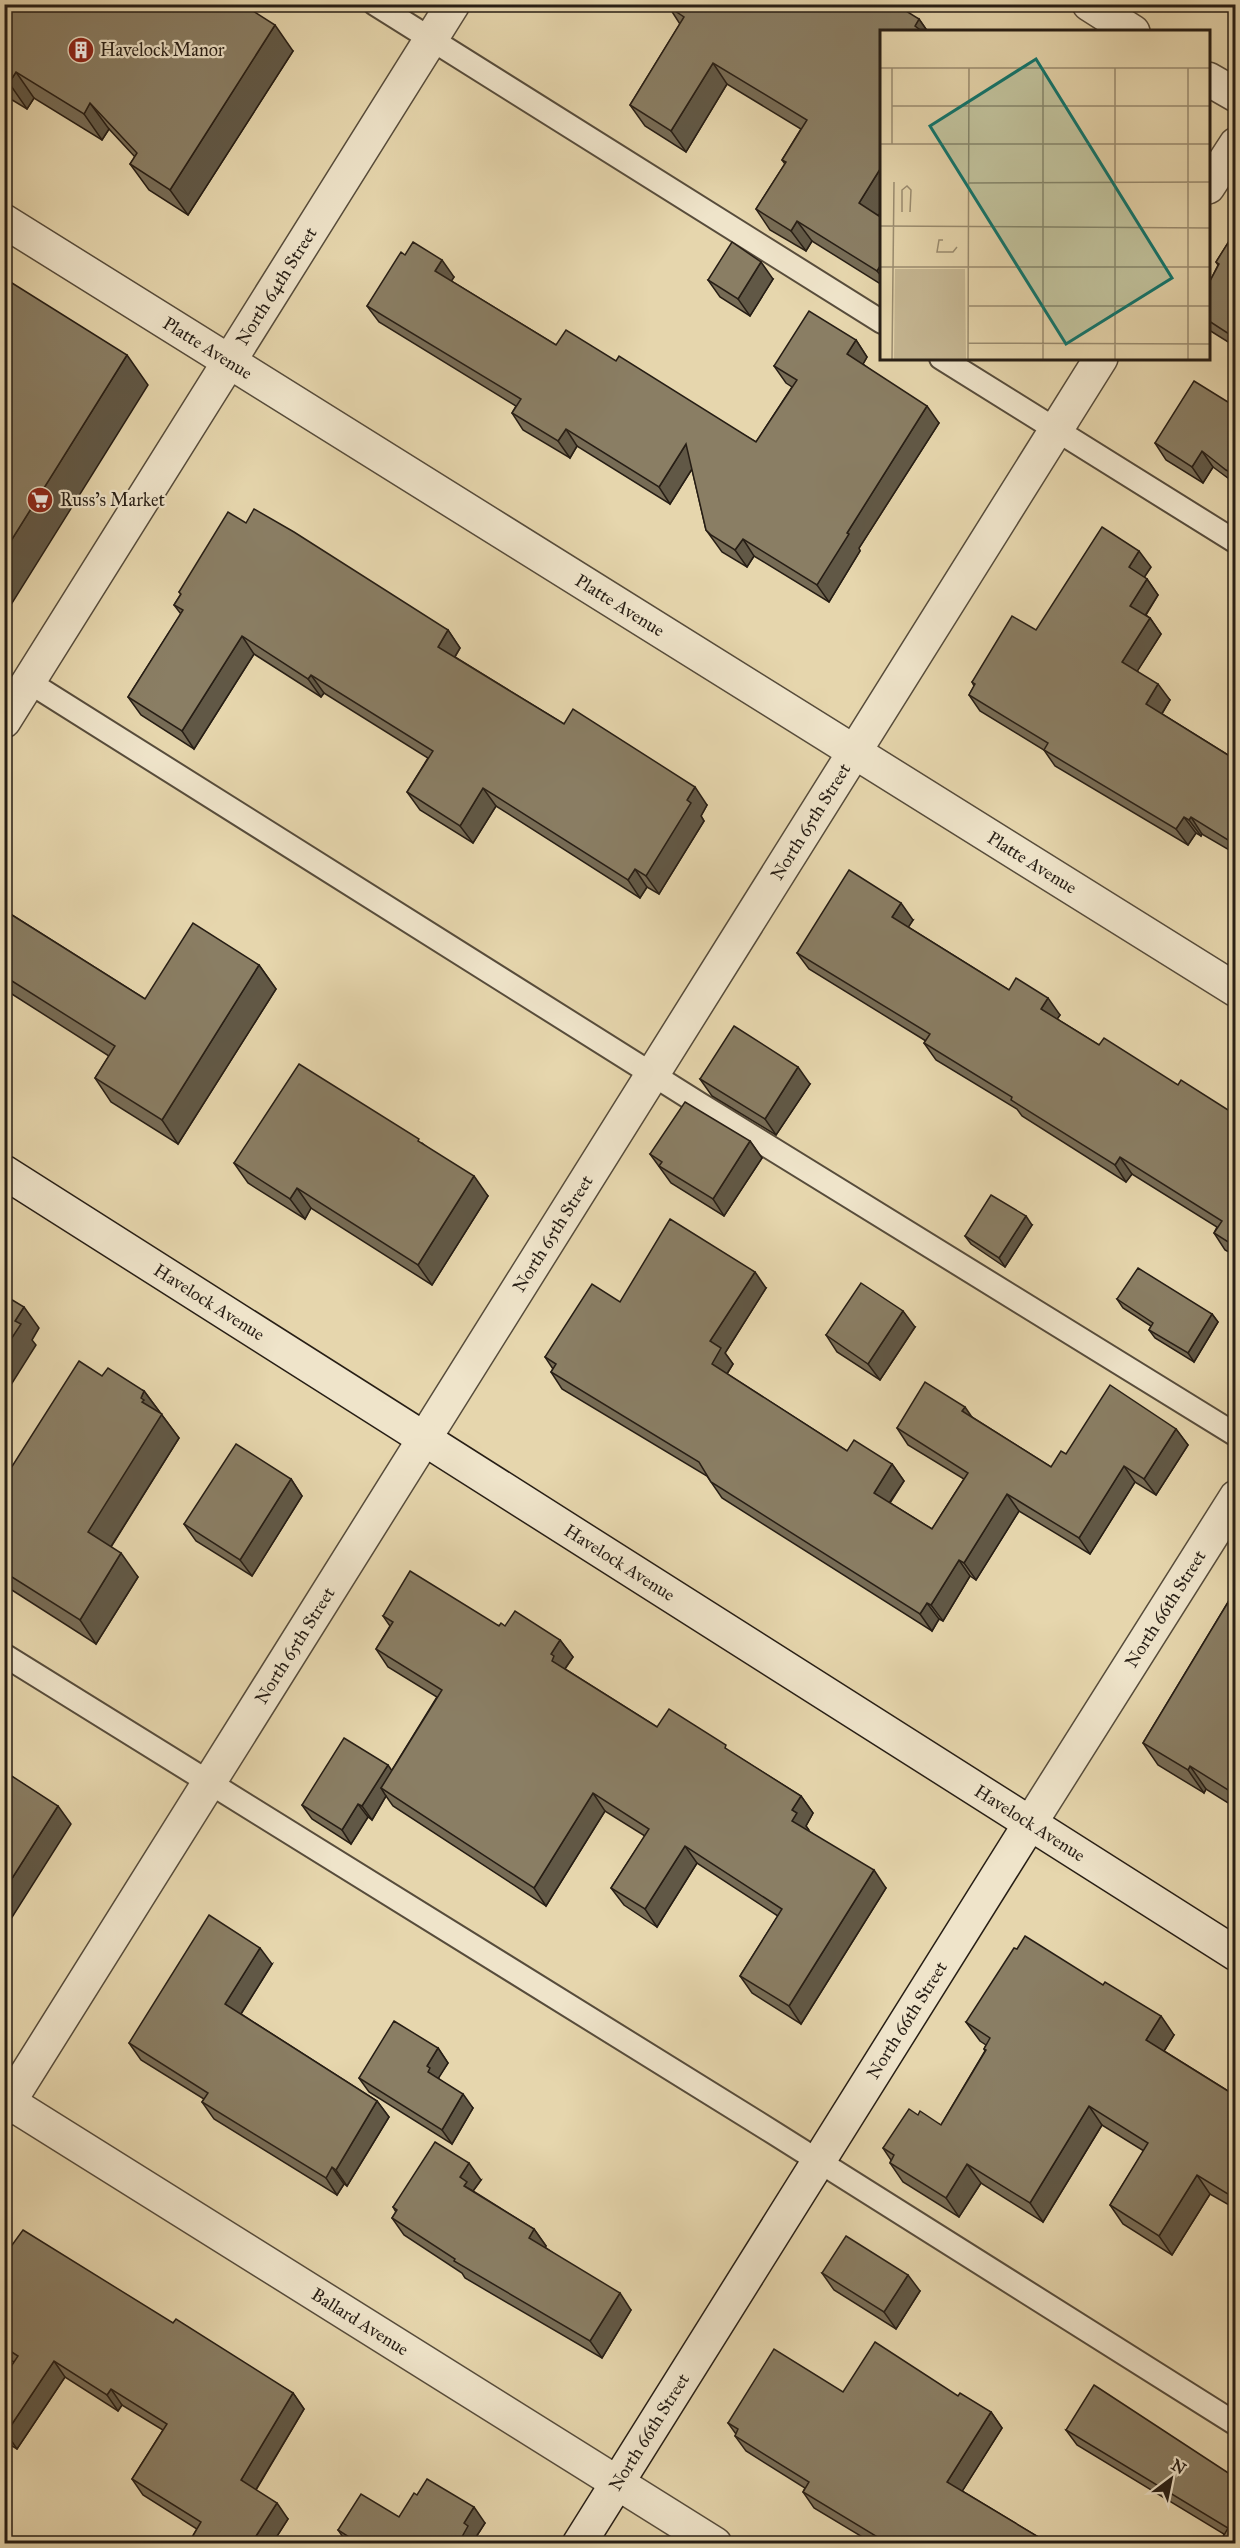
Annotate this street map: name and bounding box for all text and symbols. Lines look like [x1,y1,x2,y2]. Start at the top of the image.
inset map [880,30,1210,360]
building icon: Havelock Manor [66,35,96,65]
place label: Havelock Manor [100,39,225,61]
street label: North 64th Street [231,222,322,349]
street label: Platte Avenue [159,312,256,384]
supermarket icon: Russ's Market [25,485,55,515]
place label: Russ's Market [60,489,165,511]
street label: Platte Avenue [571,569,669,641]
street label: North 65th Street [766,759,856,884]
street label: Platte Avenue [983,827,1081,899]
street label: North 65th Street [508,1171,598,1296]
street label: Havelock Avenue [150,1259,269,1346]
street label: Havelock Avenue [560,1519,679,1606]
street label: North 66th Street [1120,1546,1211,1672]
street label: North 65th Street [250,1582,340,1708]
street label: Havelock Avenue [970,1780,1089,1866]
street label: North 66th Street [862,1957,952,2083]
street label: Ballard Avenue [307,2283,413,2360]
street label: North 66th Street [604,2369,694,2495]
north arrow [1141,2449,1201,2509]
text: N [1168,2455,1190,2479]

